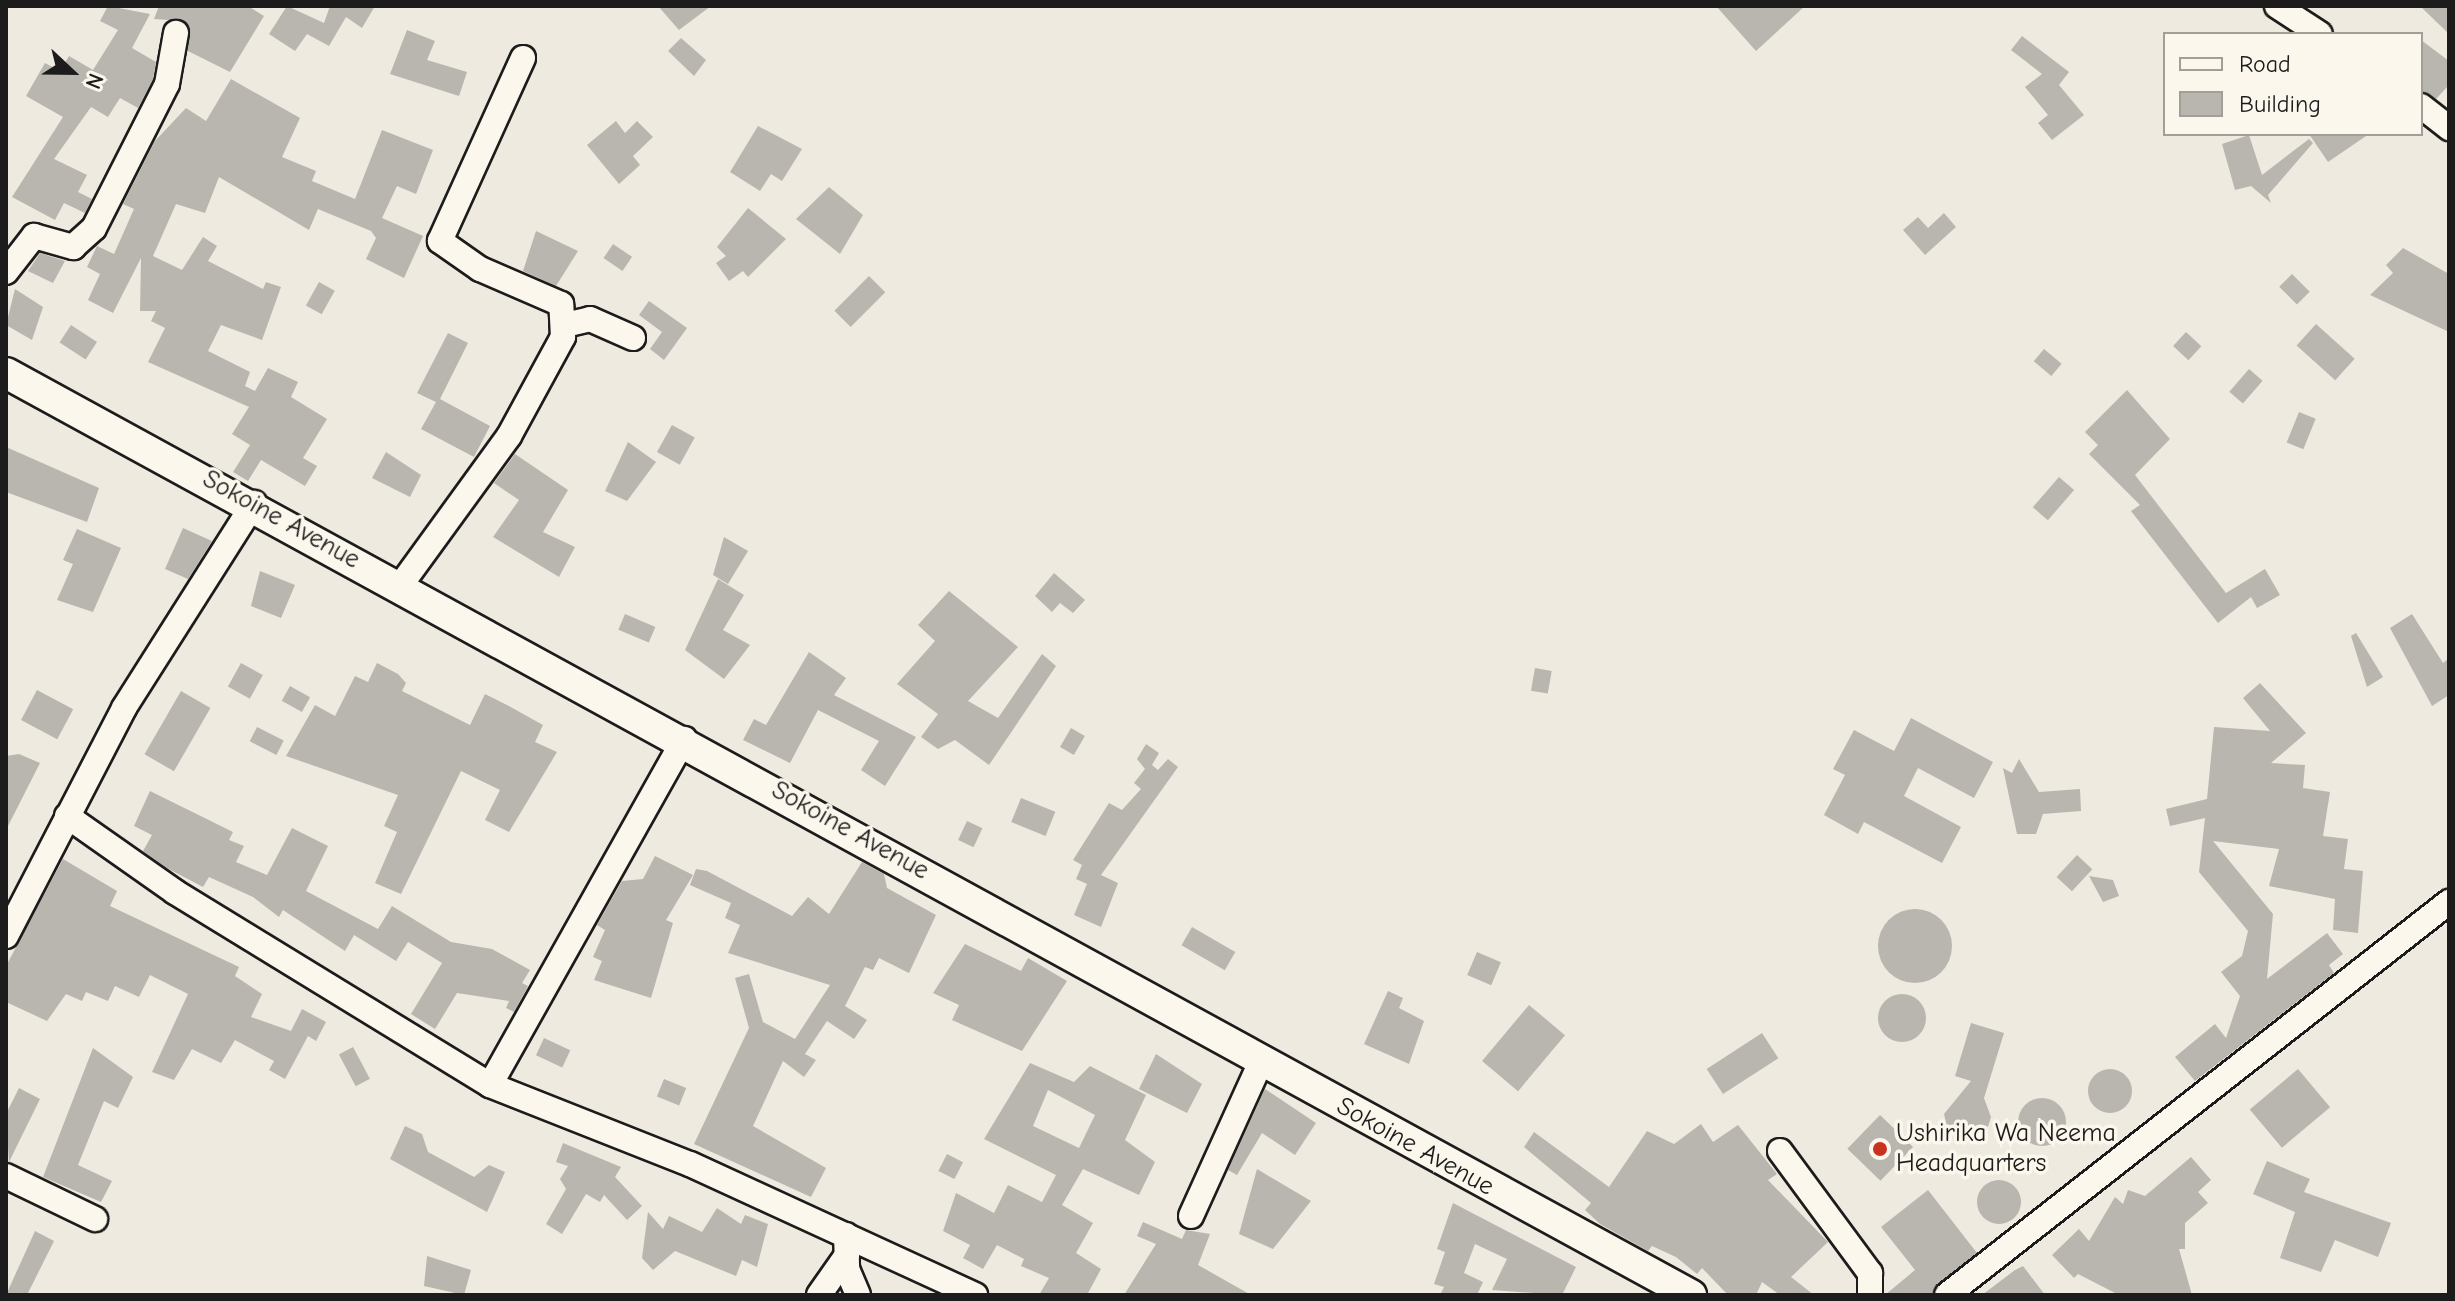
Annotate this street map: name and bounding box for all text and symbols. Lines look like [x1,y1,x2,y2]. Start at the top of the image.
north arrow [32,32,112,112]
legend [2163,32,2423,136]
text: Road [2239,50,2291,78]
text: N [80,69,109,93]
text: Building [2239,90,2321,118]
street label: Sokoine Avenue [197,464,365,576]
street label: Sokoine Avenue [766,775,934,887]
street label: Sokoine Avenue [1331,1091,1499,1203]
place label: Ushirika Wa Neema Headquarters [1896,1118,2116,1180]
marker: Ushirika Wa Neema Headquarters [1871,1140,1889,1158]

